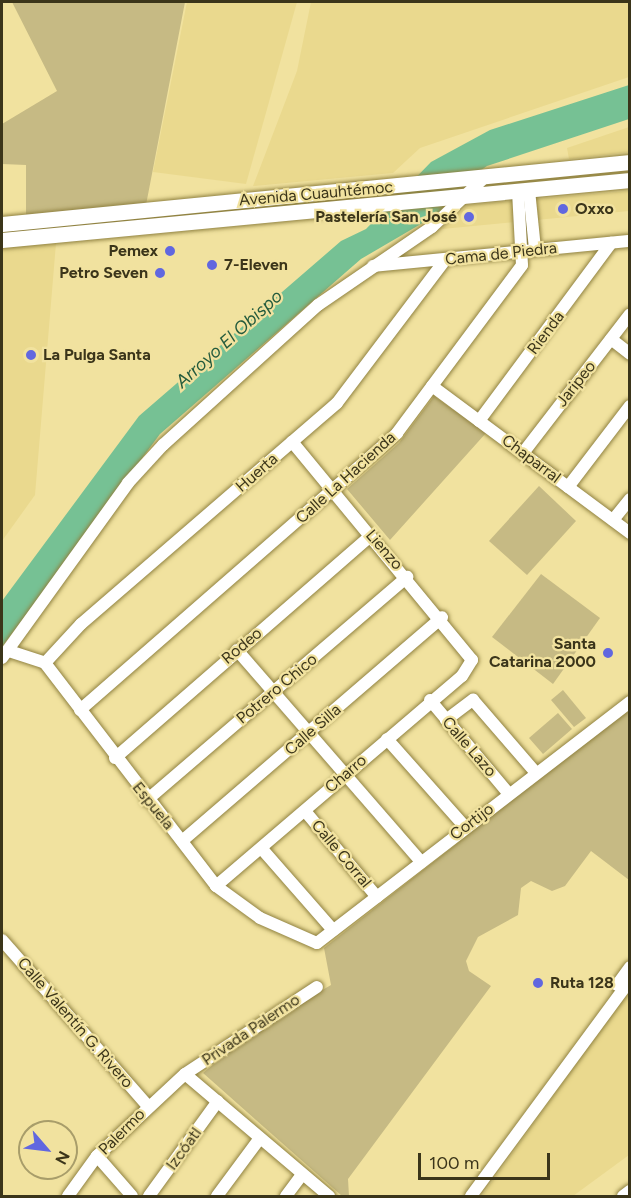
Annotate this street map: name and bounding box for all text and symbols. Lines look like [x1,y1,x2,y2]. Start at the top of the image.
street label: Avenida Cuauhtémoc [238,178,394,210]
place label: Oxxo [575,199,614,219]
marker: Oxxo [556,202,570,216]
place label: Pastelería San José [315,207,457,227]
marker: Pastelería San José [462,210,476,224]
street label: Cama de Piedra [444,239,558,269]
place label: Pemex [109,241,158,261]
marker: Pemex [163,244,177,258]
place label: 7-Eleven [224,255,288,275]
marker: 7-Eleven [205,258,219,272]
place label: Petro Seven [59,263,148,283]
marker: Petro Seven [153,266,167,280]
water label: Arroyo El Obispo [171,285,287,393]
street label: Rienda [524,308,568,358]
place label: La Pulga Santa [43,345,151,365]
marker: La Pulga Santa [24,348,38,362]
street label: Jaripeo [552,357,600,411]
street label: Calle La Hacienda [292,428,400,528]
street label: Chaparral [498,431,564,487]
street label: Huerta [232,450,282,496]
street label: Lienzo [361,526,407,574]
street label: Rodeo [218,624,266,668]
place label: Santa Catarina 2000 [489,634,596,672]
marker: Santa Catarina 2000 [601,646,615,660]
street label: Potrero Chico [233,650,321,728]
street label: Calle Silla [281,700,345,760]
street label: Calle Lazo [438,713,500,781]
street label: Charro [321,751,371,797]
street label: Espuela [128,778,178,834]
street label: Cortijo [446,799,498,845]
street label: Calle Corral [307,816,375,892]
street label: Calle Valentín G. Rivero [13,954,137,1092]
place label: Ruta 128 [550,973,614,993]
marker: Ruta 128 [531,976,545,990]
street label: Privada Palermo [198,990,304,1070]
street label: Palermo [95,1105,149,1159]
north arrow [18,1120,78,1180]
street label: Izcóatl [162,1124,206,1174]
scale bar [421,1141,553,1179]
text: N [51,1148,74,1168]
text: 100 m [429,1152,479,1174]

